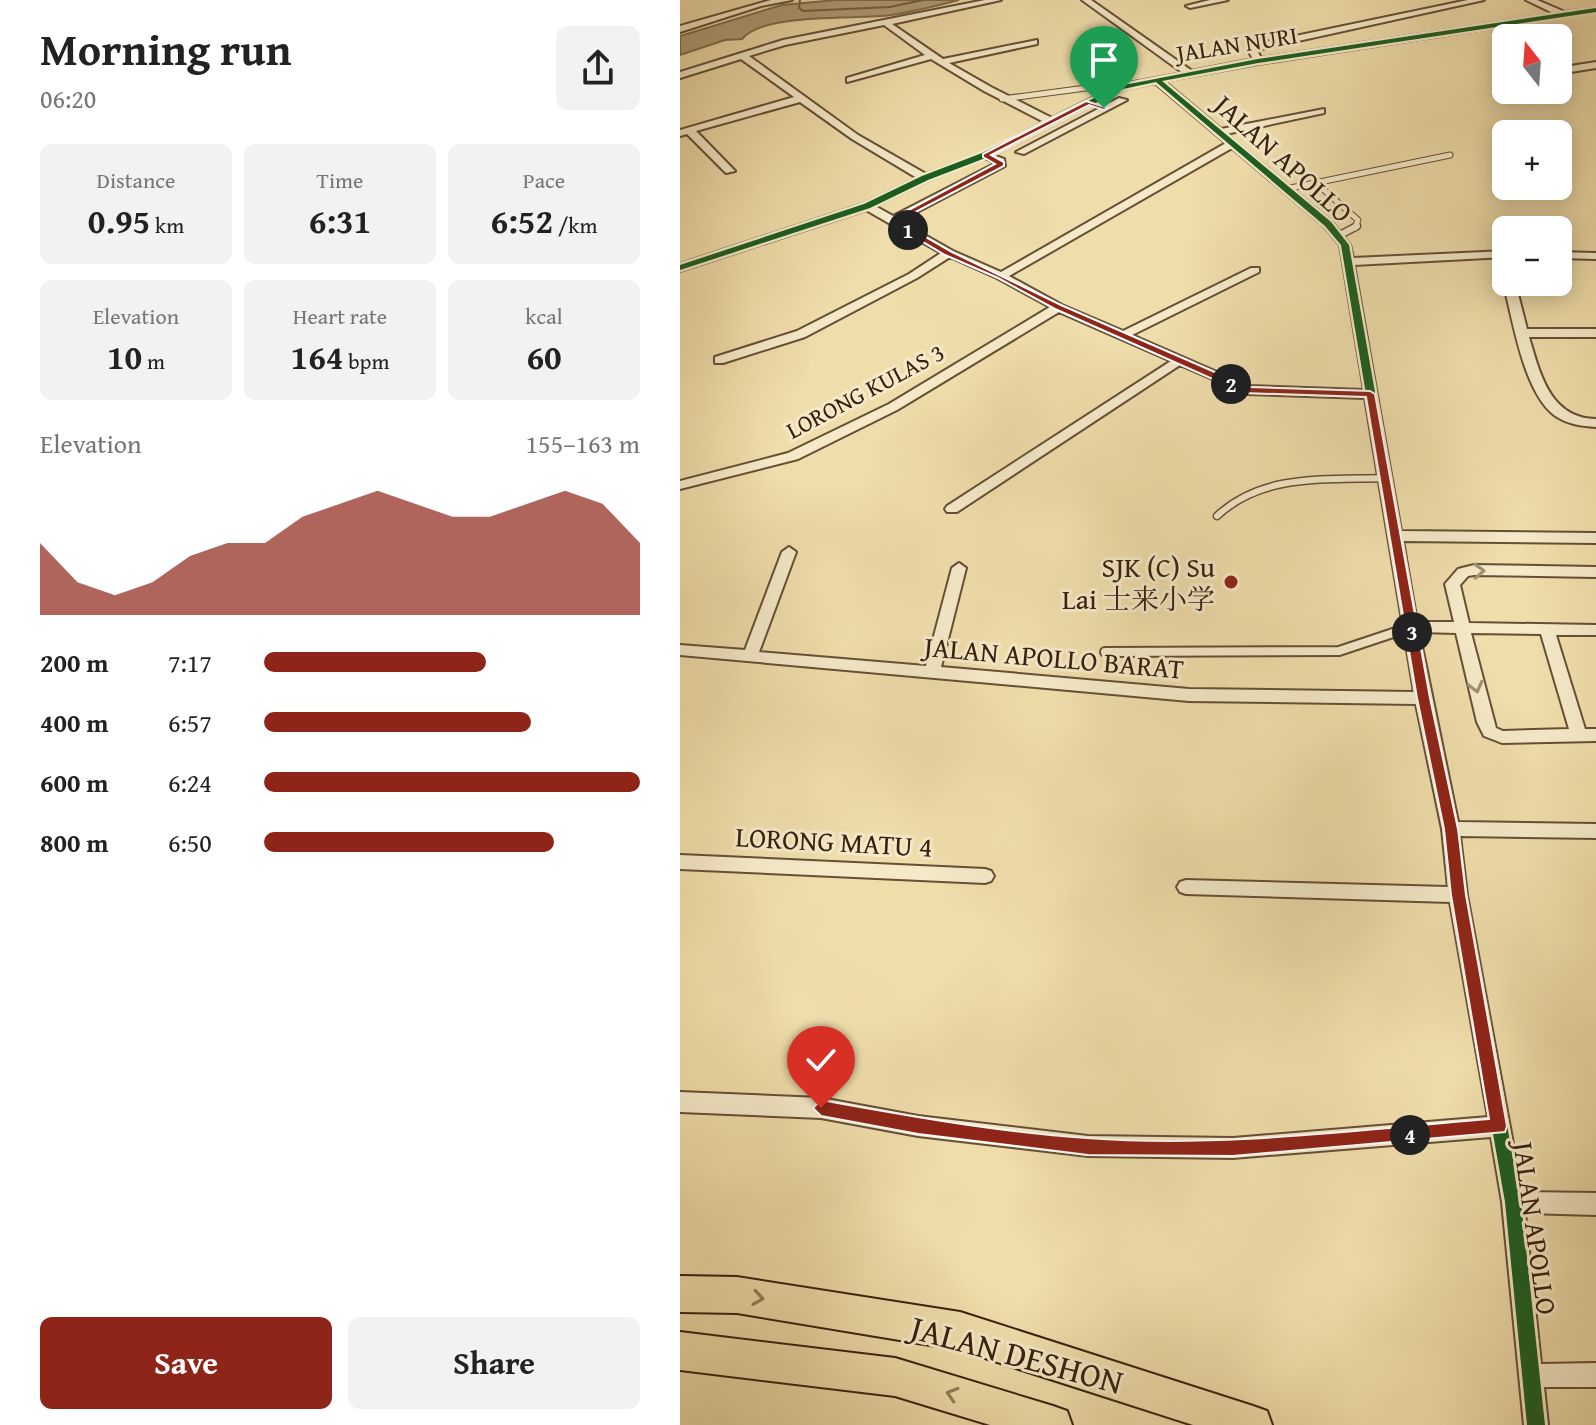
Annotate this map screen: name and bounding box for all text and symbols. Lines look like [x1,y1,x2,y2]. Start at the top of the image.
text: Morning run [40,17,291,81]
street label: JALAN NURI [1171,17,1300,71]
north arrow [1492,24,1572,104]
map controls [1492,24,1572,296]
button: share [556,26,640,110]
pin [1070,26,1138,108]
icon: arrive [1082,38,1126,82]
text: 06:20 [40,79,96,118]
street label: JALAN APOLLO [1203,82,1362,232]
button: + [1492,120,1572,200]
text: Distance [97,164,175,196]
text: Time [317,164,363,196]
text: Pace [523,164,565,196]
text: 0.95 [88,196,150,245]
text: 6:31 [309,196,371,245]
text: 6:52 [491,196,553,245]
text: km [150,209,184,241]
text: /km [553,209,597,241]
pin: 1 [888,210,928,250]
text: 1 [902,214,914,246]
button: − [1492,216,1572,296]
text: Elevation [93,300,179,332]
text: Heart rate [293,300,387,332]
text: kcal [525,300,563,332]
text: 10 [107,332,142,381]
text: 164 [291,332,343,381]
text: 60 [526,332,562,381]
street label: LORONG KULAS 3 [780,335,950,447]
text: m [142,345,165,377]
text: bpm [343,345,389,377]
pin: 2 [1211,364,1251,404]
text: 2 [1225,368,1237,400]
text: Elevation [40,424,142,463]
text: 155–163 m [526,424,640,463]
place label: SJK (C) Su Lai 士来小学 [1062,546,1215,619]
one-way arrow [1473,563,1486,580]
marker: SJK (C) Su Lai 士来小学 [1222,573,1240,591]
pin: 3 [1392,612,1432,652]
text: 3 [1406,616,1418,648]
street label: JALAN APOLLO BARAT [919,625,1186,689]
text: 200 m [40,643,108,682]
text: 7:17 [168,643,212,682]
one-way arrow [1467,679,1484,693]
text: 400 m [40,703,108,742]
text: 6:57 [168,703,212,742]
text: 600 m [40,763,108,802]
text: 6:24 [168,763,212,802]
street label: LORONG MATU 4 [735,815,933,867]
text: 800 m [40,823,108,862]
text: 6:50 [168,823,212,862]
pin [787,1026,855,1108]
icon: check [799,1038,843,1082]
pin: 4 [1390,1115,1430,1155]
text: 4 [1404,1119,1416,1151]
street label: JALAN APOLLO [1503,1136,1568,1317]
one-way arrow [751,1289,765,1306]
street label: JALAN DESHON [901,1301,1129,1406]
button: Save [40,1317,332,1409]
button: Share [348,1317,640,1409]
one-way arrow [946,1387,959,1403]

